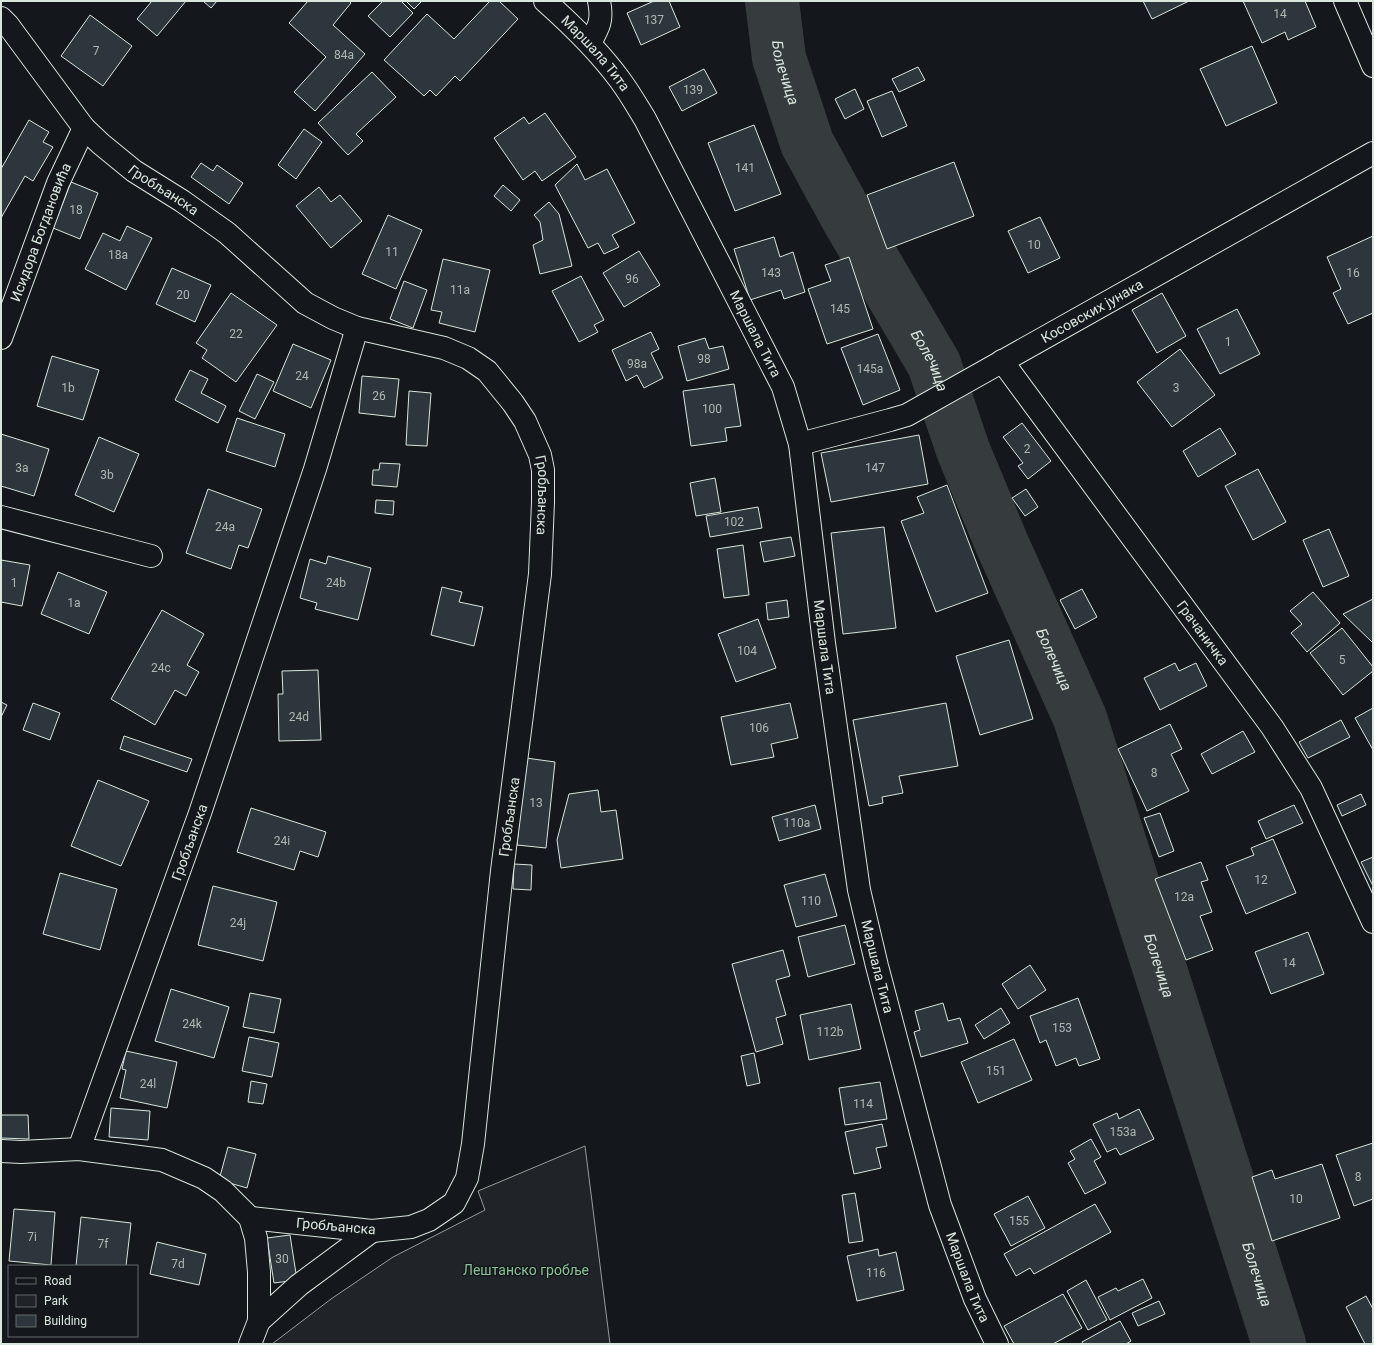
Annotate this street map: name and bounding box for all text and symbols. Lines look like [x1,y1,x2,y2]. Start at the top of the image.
house number: 14 [1273,7,1287,21]
street label: Маршала Тита [558,12,633,94]
house number: 137 [644,13,664,27]
water label: Болечица [768,39,803,107]
house number: 7 [93,44,100,58]
house number: 84a [334,48,354,62]
house number: 139 [683,83,703,97]
street label: Исидора Богдановића [7,160,74,304]
house number: 141 [735,161,755,175]
street label: Гробљанска [125,162,202,218]
house number: 18 [69,203,83,217]
house number: 10 [1027,238,1041,252]
house number: 11 [385,245,399,259]
house number: 18a [108,248,128,262]
house number: 143 [761,266,781,280]
house number: 16 [1346,266,1360,280]
house number: 96 [625,272,639,286]
street label: Косовских јунака [1038,276,1146,346]
house number: 11a [450,283,470,297]
house number: 20 [176,288,190,302]
street label: Маршала Тита [727,288,785,380]
house number: 145 [830,302,850,316]
house number: 22 [229,327,243,341]
water label: Болечица [907,327,952,394]
house number: 1 [1225,335,1231,349]
house number: 98 [697,352,711,366]
house number: 98a [627,357,647,371]
house number: 145a [857,362,883,376]
house number: 24 [295,369,309,383]
house number: 1b [61,381,75,395]
house number: 3 [1173,381,1179,395]
house number: 26 [372,389,386,403]
house number: 100 [702,402,722,416]
house number: 2 [1024,442,1031,456]
street label: Гробљанска [532,454,551,535]
house number: 3a [15,461,29,475]
house number: 147 [865,461,885,475]
house number: 3b [100,468,114,482]
house number: 102 [724,515,744,529]
house number: 24a [215,520,235,534]
house number: 1 [11,576,17,590]
house number: 24b [326,576,346,590]
house number: 1a [67,596,81,610]
street label: Грачаничка [1174,598,1232,668]
street label: Маршала Тита [811,599,839,696]
water label: Болечица [1032,626,1076,694]
house number: 104 [737,644,757,658]
house number: 5 [1339,653,1346,667]
house number: 24c [151,661,171,675]
house number: 24d [289,710,309,724]
house number: 106 [749,721,769,735]
house number: 8 [1151,766,1158,780]
street label: Гробљанска [496,776,522,858]
house number: 13 [529,796,543,810]
street label: Гробљанска [168,802,210,883]
house number: 110a [784,816,810,830]
house number: 24i [274,834,290,848]
house number: 12 [1254,873,1268,887]
house number: 12a [1174,890,1194,904]
house number: 110 [801,894,821,908]
house number: 24j [230,916,246,930]
street label: Маршала Тита [858,918,897,1015]
water label: Болечица [1140,931,1177,1000]
house number: 14 [1282,956,1296,970]
house number: 24k [182,1017,203,1031]
house number: 153 [1052,1021,1072,1035]
house number: 112b [817,1025,844,1039]
house number: 151 [986,1064,1006,1078]
house number: 24l [140,1077,156,1091]
house number: 114 [853,1097,873,1111]
house number: 153a [1110,1125,1136,1139]
house number: 8 [1355,1170,1362,1184]
house number: 10 [1289,1192,1303,1206]
house number: 155 [1009,1214,1029,1228]
street label: Гробљанска [295,1215,377,1237]
house number: 7i [27,1230,37,1244]
street label: Маршала Тита [943,1230,993,1325]
house number: 7f [98,1237,109,1251]
water label: Болечица [1238,1240,1276,1309]
house number: 30 [275,1252,289,1266]
house number: 7d [171,1257,185,1271]
park label: Лештанско гробље [463,1262,589,1278]
legend [8,1265,138,1337]
house number: 116 [866,1266,886,1280]
text: Road [44,1274,72,1288]
text: Park [44,1294,69,1308]
text: Building [44,1314,87,1328]

